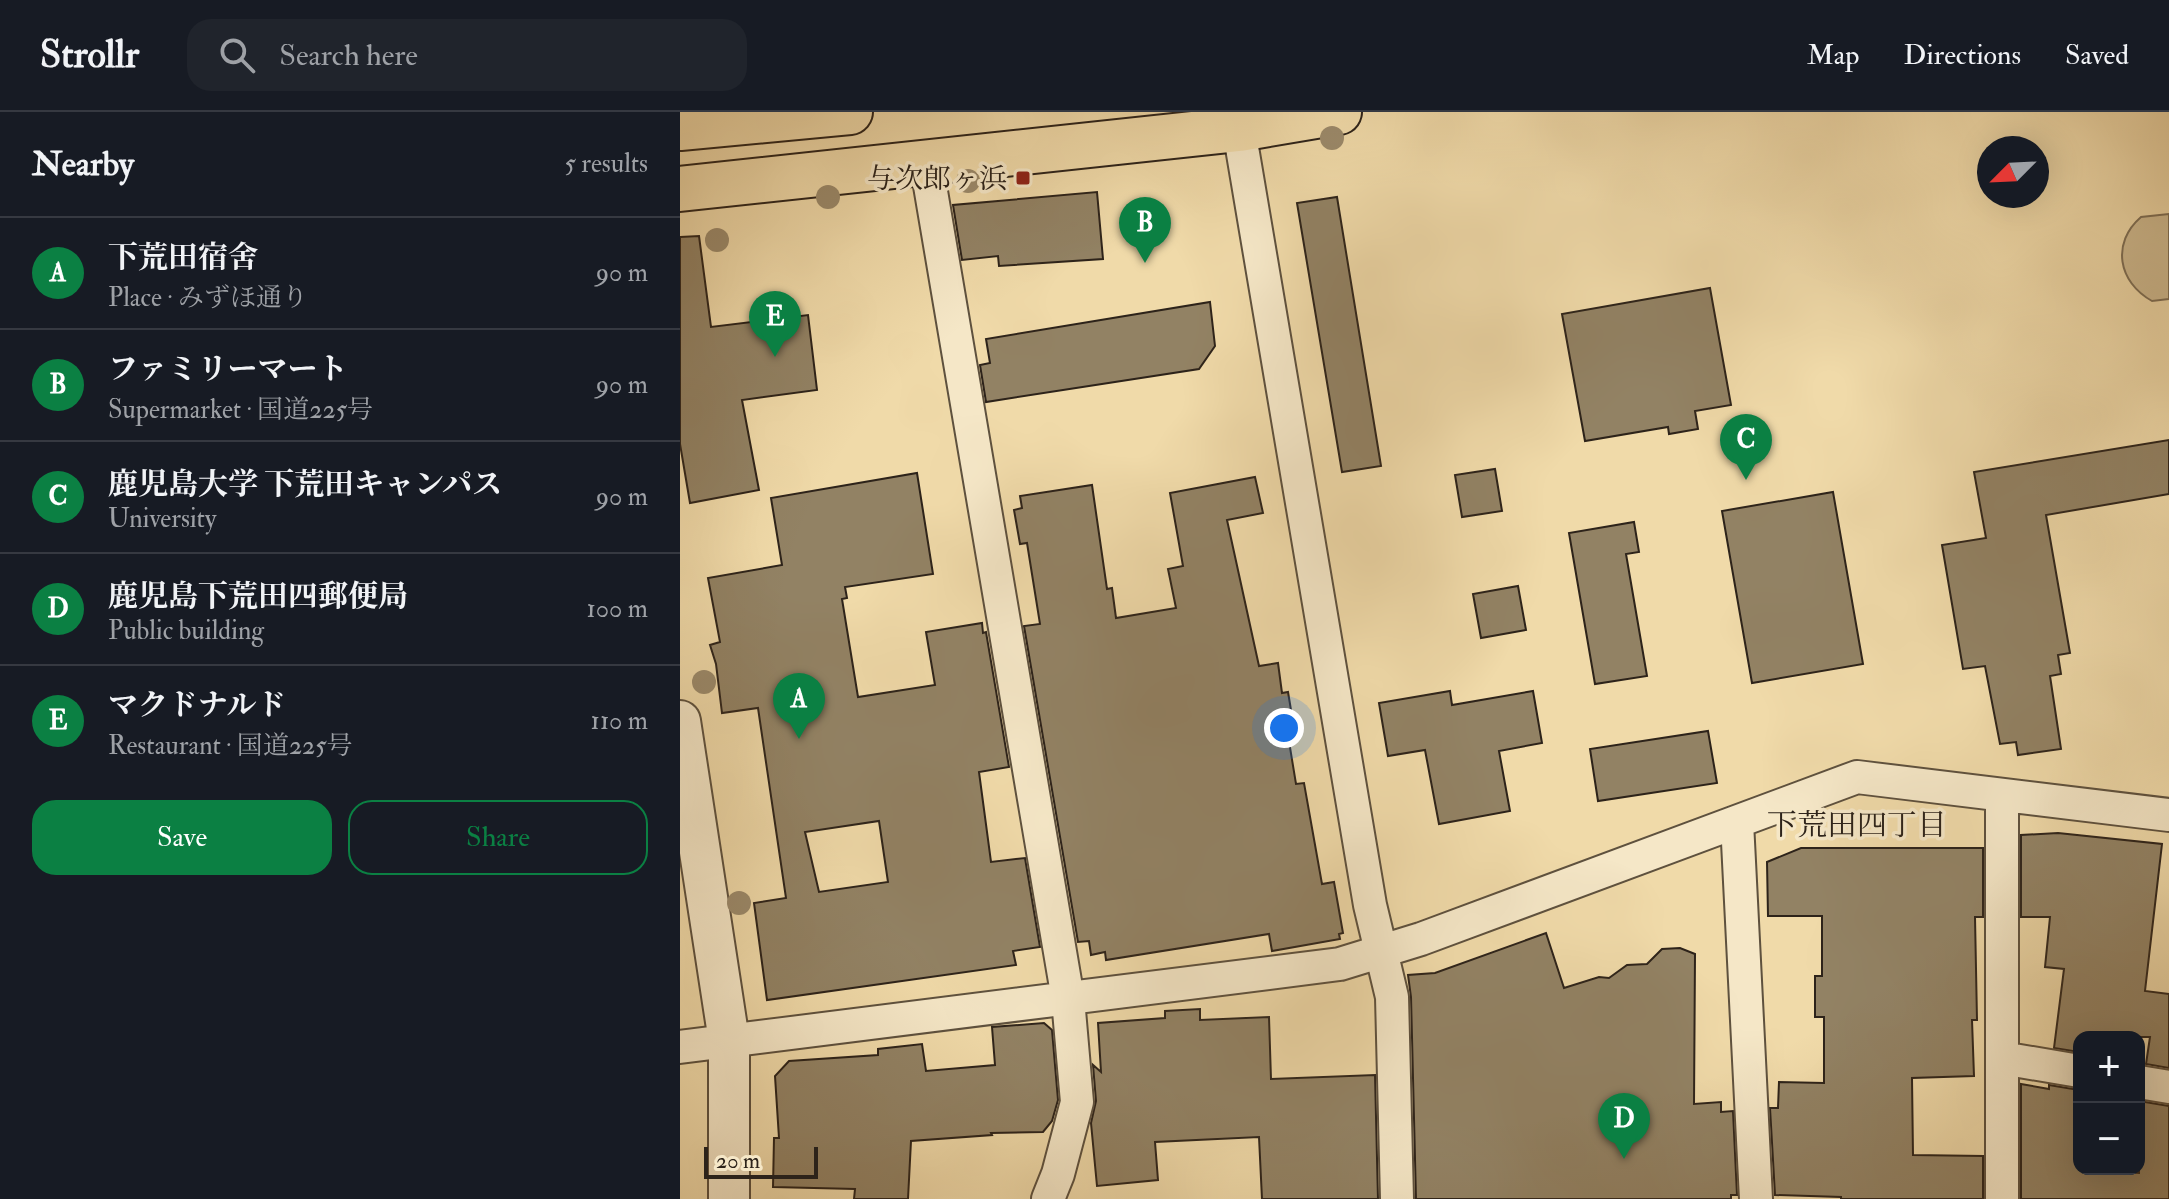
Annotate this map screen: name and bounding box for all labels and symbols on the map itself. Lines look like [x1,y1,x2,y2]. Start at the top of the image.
north arrow [1977,136,2049,208]
place label: 与次郎ヶ浜 [867,162,1007,197]
marker: 与次郎ヶ浜 [1014,169,1032,187]
pin: B [1119,197,1171,263]
pin: E [749,291,801,357]
pin: C [1720,414,1772,480]
pin: A [773,673,825,739]
your location [1264,708,1304,748]
district label: 下荒田四丁目 [1767,807,1947,844]
pin: D [1598,1093,1650,1159]
scale bar [704,1143,818,1179]

